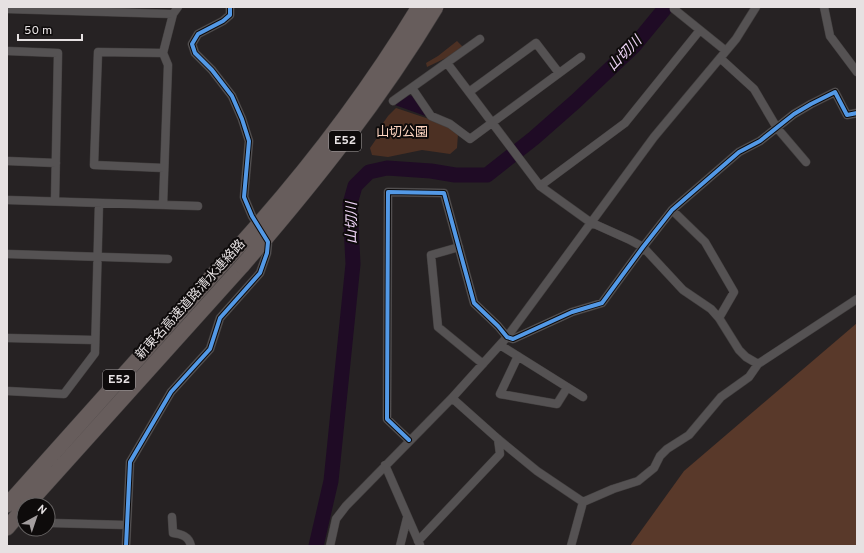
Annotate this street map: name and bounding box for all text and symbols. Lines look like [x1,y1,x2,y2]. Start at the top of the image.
scale bar [18,16,82,42]
text: 50 m [24,23,52,39]
water label: 山切川 [604,32,647,75]
park label: 山切公園 [376,125,428,141]
road number: E52 [329,131,361,151]
water label: 山切川 [344,200,361,244]
street label: 新東名高速道路清水連絡路 [132,236,249,363]
road number: E52 [103,370,135,390]
north arrow [16,497,56,537]
text: N [34,502,49,518]

